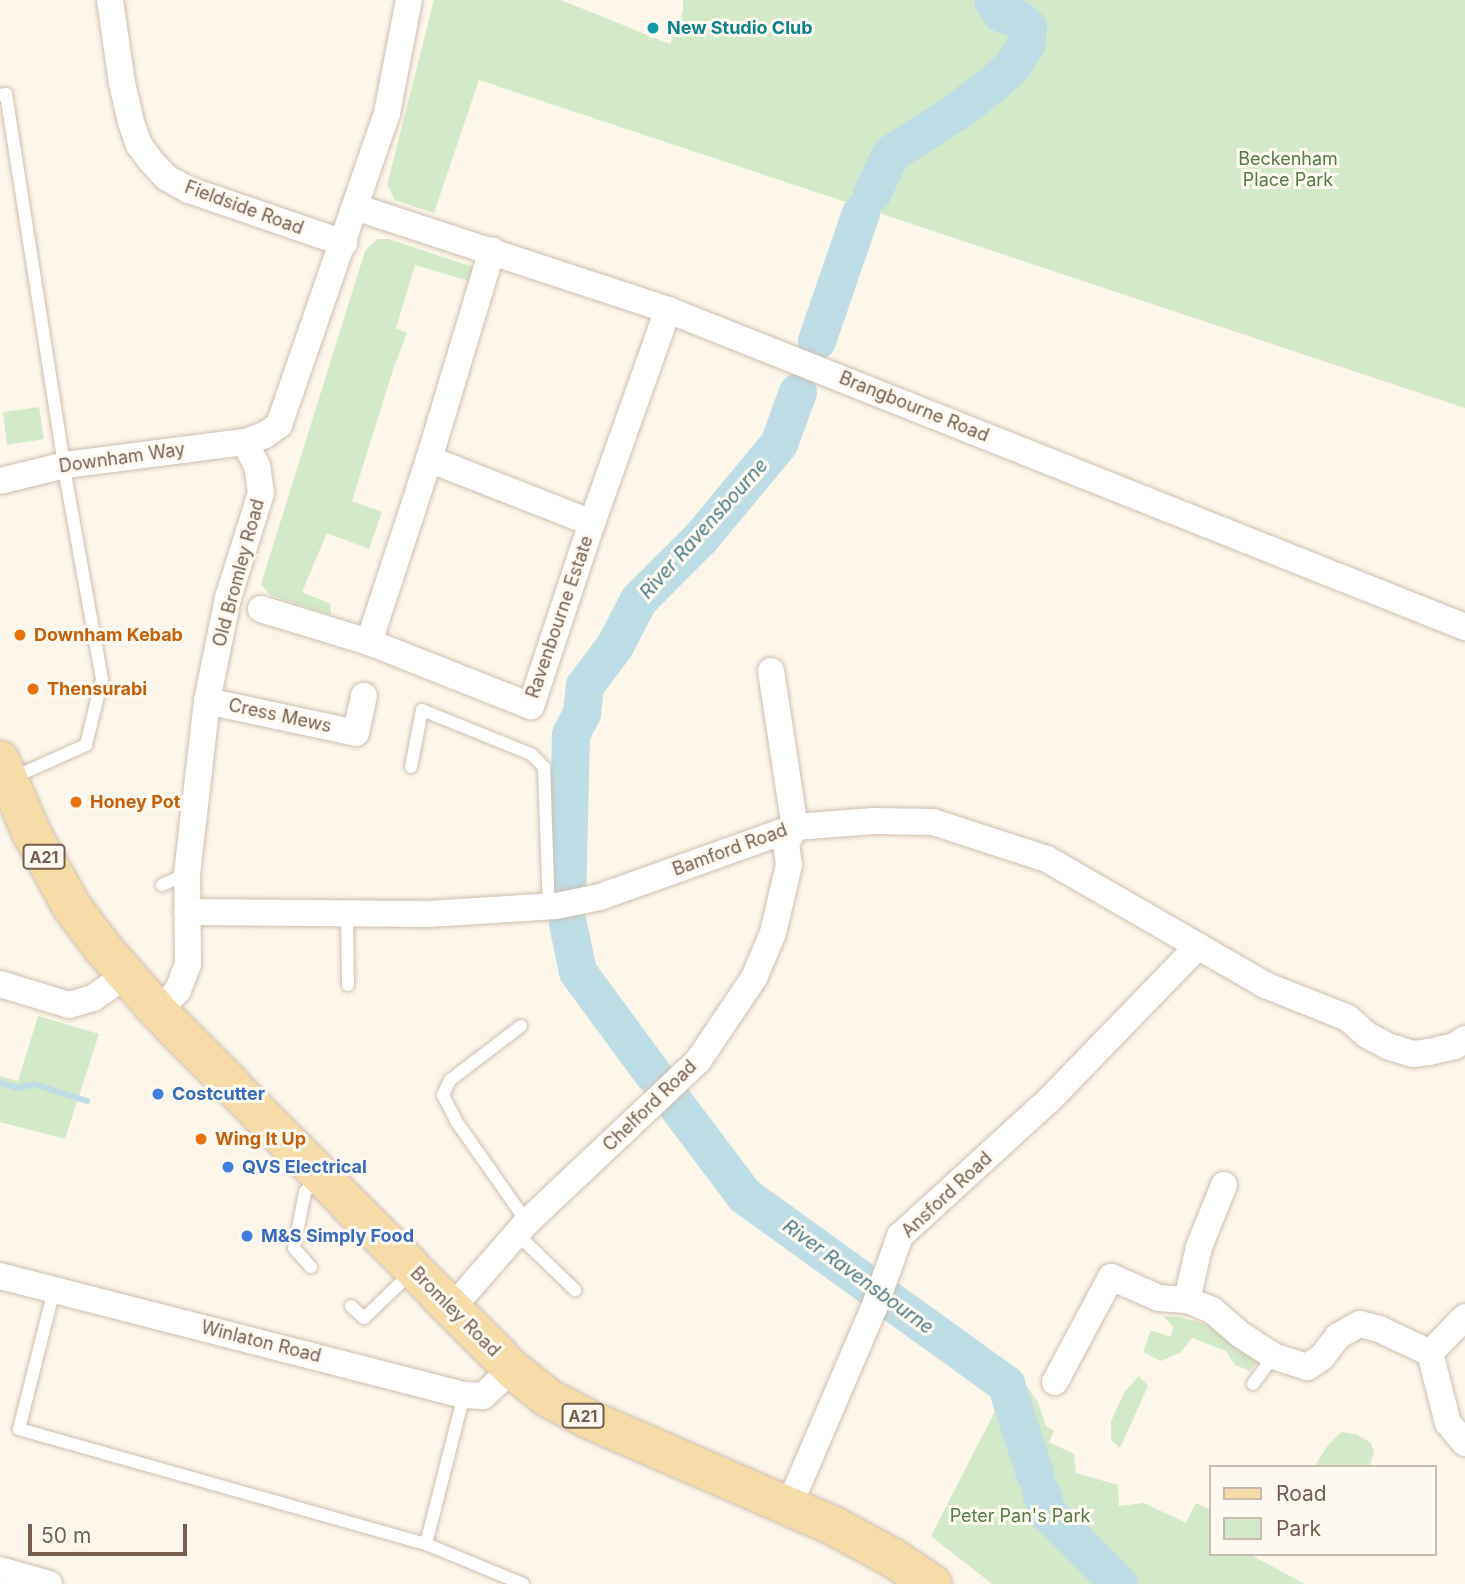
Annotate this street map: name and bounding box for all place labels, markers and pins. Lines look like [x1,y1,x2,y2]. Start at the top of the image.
place label: New Studio Club [667,17,813,39]
marker: New Studio Club [645,20,661,36]
place label: Downham Kebab [34,624,183,646]
marker: Downham Kebab [12,627,28,643]
place label: Thensurabi [47,678,147,700]
marker: Thensurabi [25,681,41,697]
place label: Honey Pot [90,791,180,813]
marker: Honey Pot [68,794,84,810]
place label: Costcutter [172,1083,265,1105]
marker: Costcutter [150,1086,166,1102]
place label: Wing It Up [215,1128,306,1150]
marker: Wing It Up [193,1131,209,1147]
place label: QVS Electrical [242,1156,367,1178]
marker: QVS Electrical [220,1159,236,1175]
place label: M&S Simply Food [261,1225,414,1247]
marker: M&S Simply Food [239,1228,255,1244]

